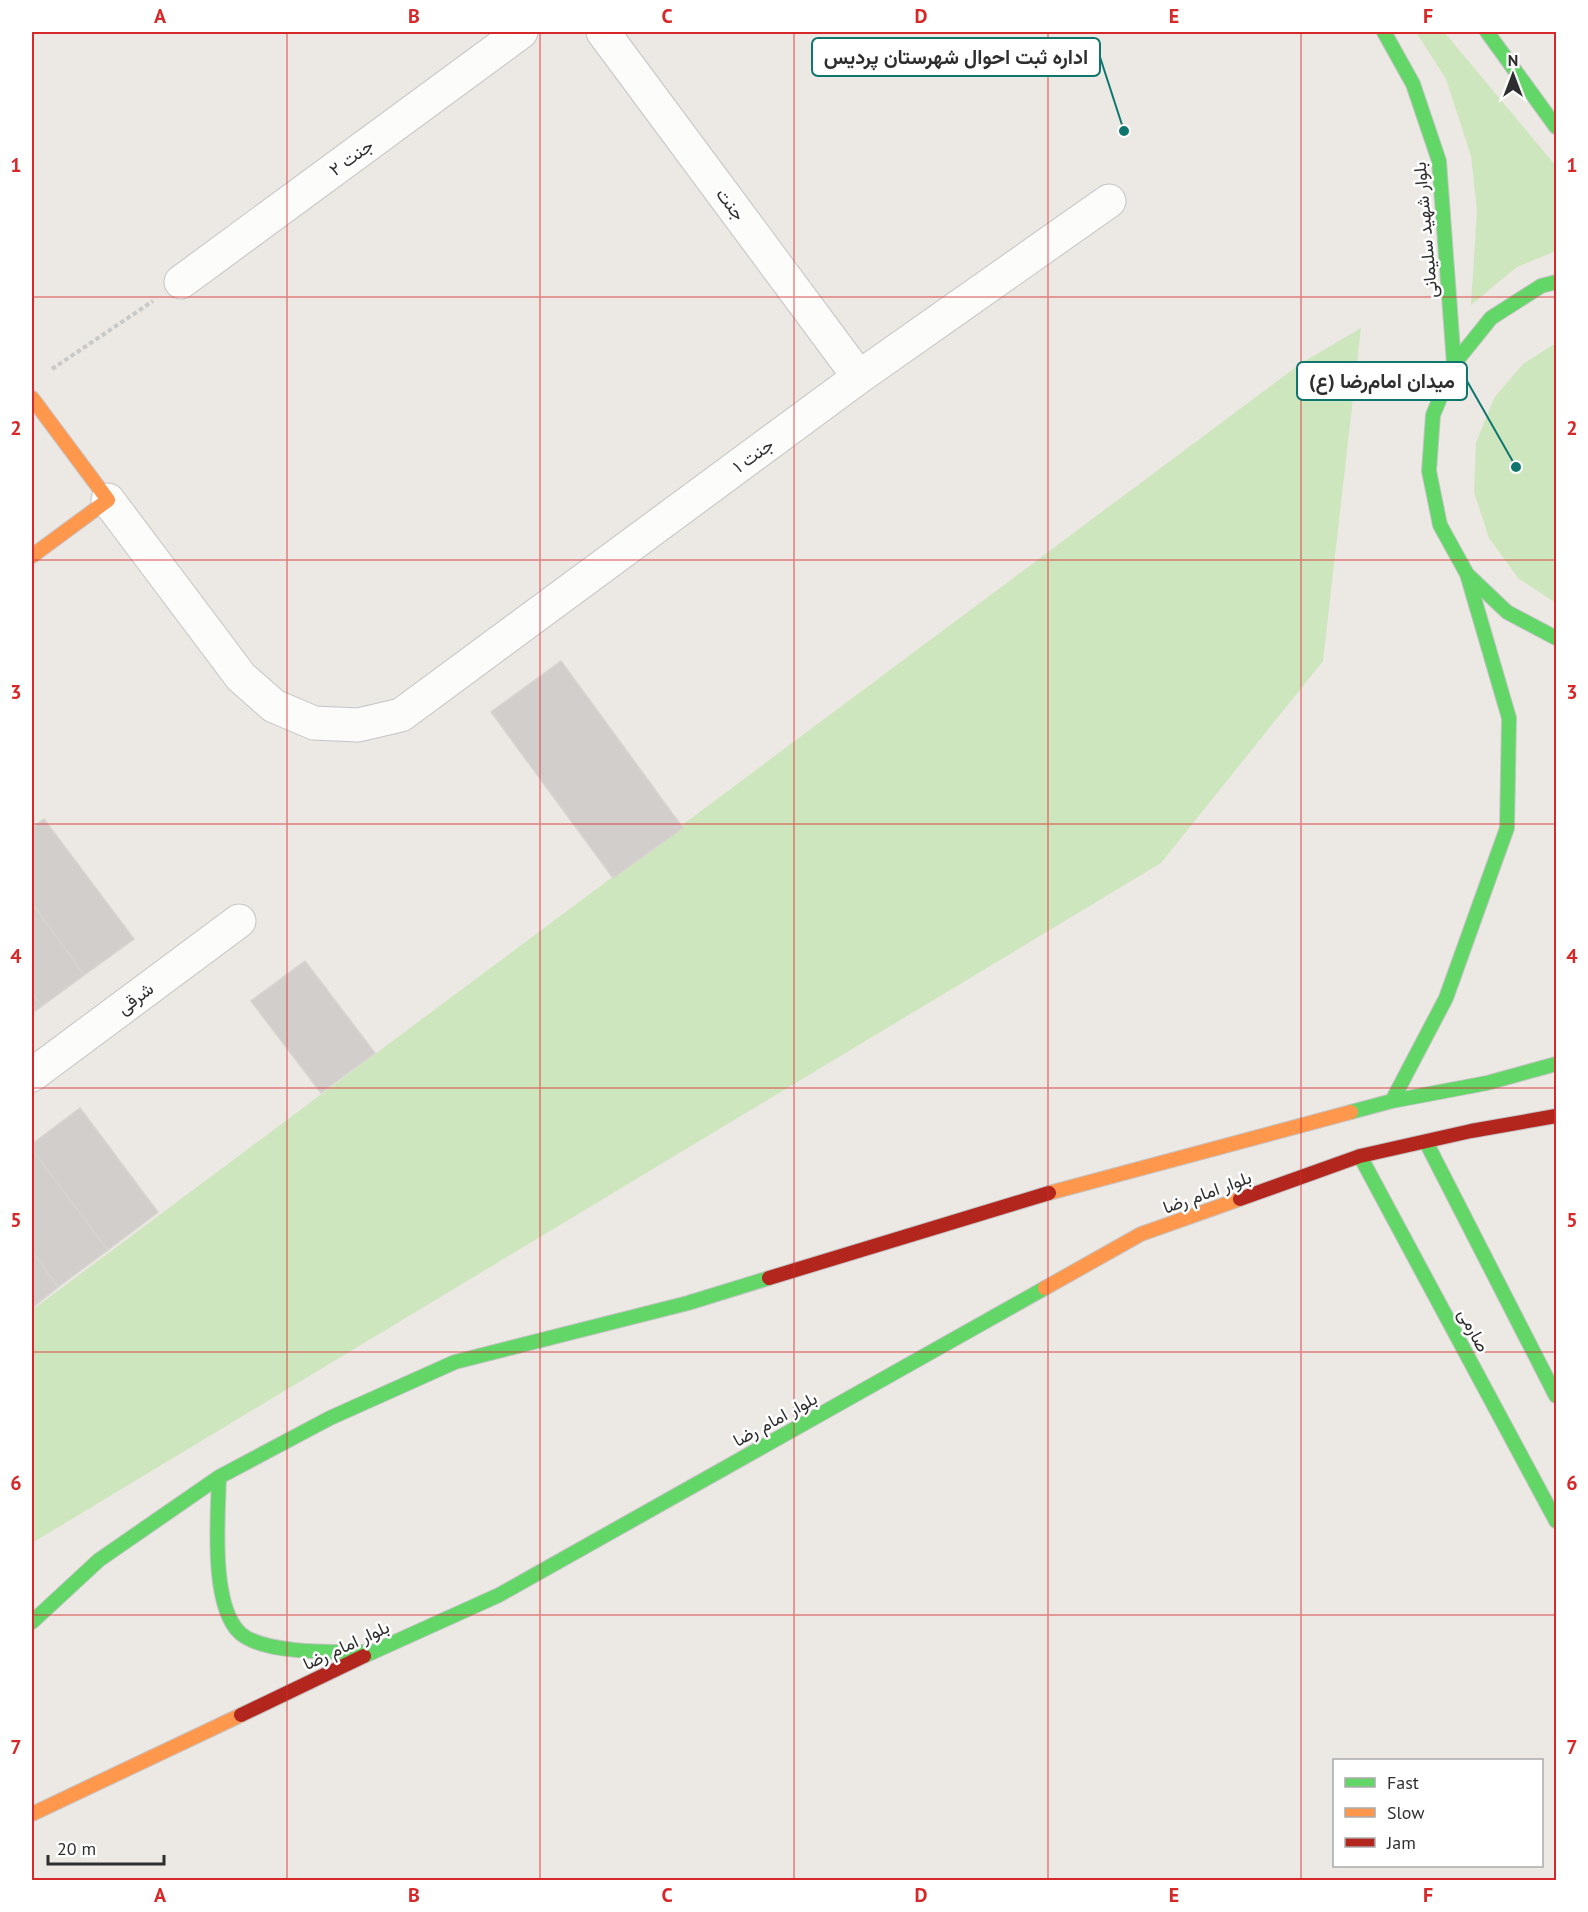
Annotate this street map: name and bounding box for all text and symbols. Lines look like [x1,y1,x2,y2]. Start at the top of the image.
text: A [154,3,167,29]
text: B [408,3,420,29]
text: C [661,3,673,29]
text: D [915,3,928,29]
text: E [1169,3,1179,29]
text: F [1423,3,1433,29]
callout: اداره ثبت احوال شهرستان پردیس [812,38,1100,76]
text: اداره ثبت احوال شهرستان پردیس [824,44,1088,71]
north arrow [1483,45,1543,105]
text: N [1508,50,1518,70]
street label: جنت ۲ [324,133,378,181]
text: 1 [10,152,22,178]
text: 1 [1566,152,1578,178]
street label: بلوار شهید سلیمانی [1408,161,1442,299]
street label: جنت [711,183,751,225]
callout: میدان امام‌رضا (ع) [1297,362,1467,400]
text: میدان امام‌رضا (ع) [1309,368,1455,395]
text: 2 [10,415,22,441]
text: 2 [1566,415,1578,441]
street label: جنت ۱ [728,433,778,477]
text: 3 [10,679,22,705]
text: 3 [1566,679,1578,705]
text: 4 [10,943,22,969]
text: 4 [1566,943,1578,969]
street label: شرقی [112,977,158,1019]
street label: بلوار امام رضا [1160,1165,1255,1220]
text: 5 [10,1207,22,1233]
text: 5 [1566,1207,1578,1233]
street label: صارمی [1453,1304,1495,1356]
street label: بلوار امام رضا [729,1386,822,1452]
text: 6 [10,1470,22,1496]
text: 6 [1566,1470,1578,1496]
street label: بلوار امام رضا [299,1615,393,1676]
text: 7 [10,1734,22,1760]
text: 7 [1566,1734,1578,1760]
legend [1333,1759,1543,1867]
text: Fast [1387,1771,1419,1794]
text: Slow [1387,1801,1425,1824]
scale bar [48,1828,164,1866]
text: Jam [1386,1831,1416,1854]
text: 20 m [57,1837,96,1860]
text: A [154,1882,167,1908]
text: B [408,1882,420,1908]
text: C [661,1882,673,1908]
text: D [915,1882,928,1908]
text: E [1169,1882,1179,1908]
text: F [1423,1882,1433,1908]

